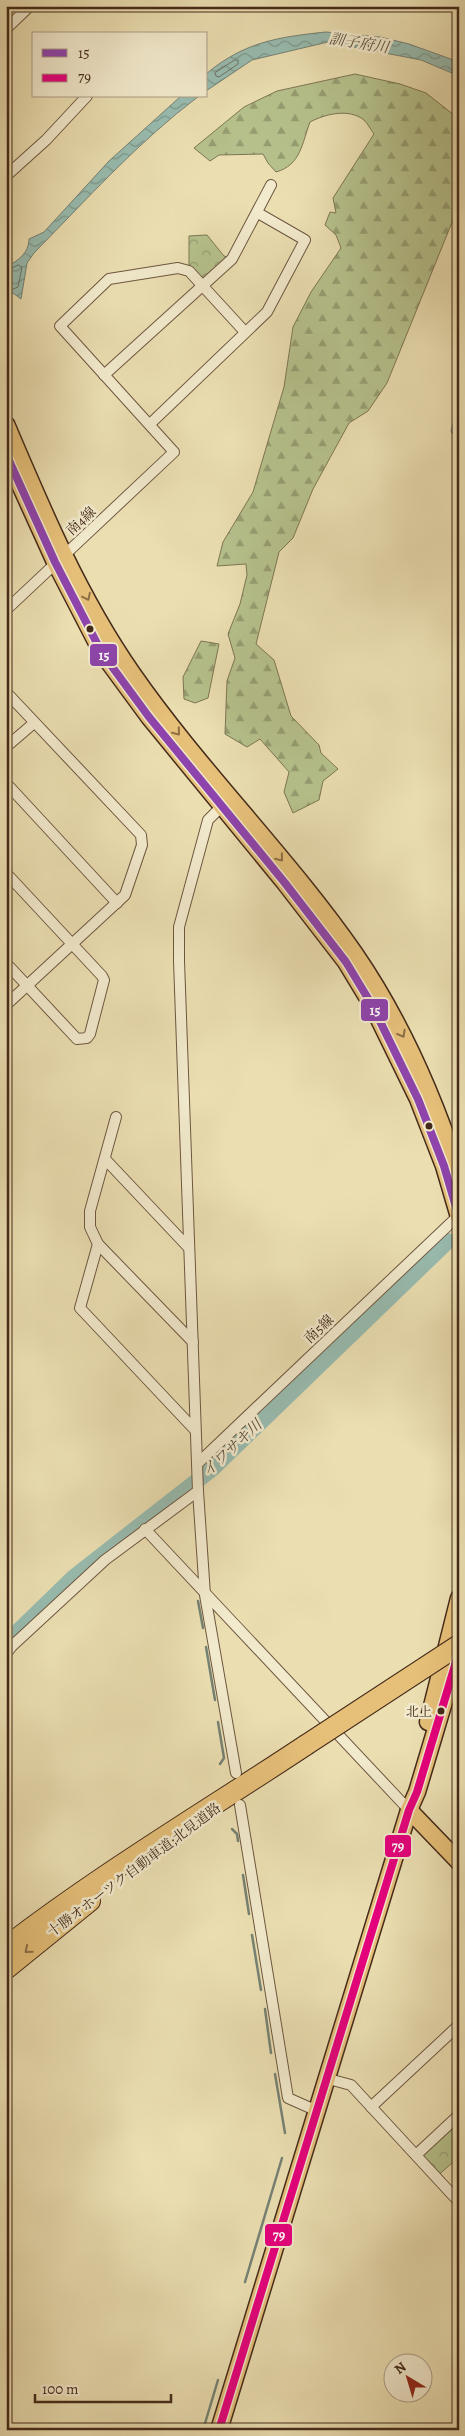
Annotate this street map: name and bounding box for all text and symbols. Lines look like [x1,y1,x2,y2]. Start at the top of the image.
water label: 訓子府川 [328,28,392,58]
legend [32,32,208,98]
text: 15 [78,43,90,63]
text: 79 [78,67,91,87]
street label: 南4線 [62,502,100,540]
one-way arrow [80,592,90,601]
unlabelled marker [85,624,95,634]
line badge: 15 [89,643,118,667]
text: 15 [99,646,110,665]
one-way arrow [171,726,180,735]
one-way arrow [274,852,282,861]
line badge: 15 [360,998,389,1022]
text: 15 [370,1001,381,1020]
one-way arrow [396,1029,406,1038]
unlabelled marker [424,1121,434,1131]
street label: 南5線 [300,1310,338,1348]
water label: イワサキ川 [198,1414,268,1481]
place label: 北上 [406,1703,432,1720]
marker: 北上 [436,1706,446,1716]
street label: 十勝オホーツク自動車道;北見道路 [43,1798,225,1942]
line badge: 79 [384,1834,412,1858]
text: 79 [392,1837,405,1856]
one-way arrow [25,1945,34,1953]
line badge: 79 [264,2223,293,2247]
text: 79 [273,2226,286,2245]
north arrow [382,2354,432,2404]
text: N [390,2358,410,2379]
scale bar [35,2371,171,2403]
text: 100 m [42,2379,79,2399]

